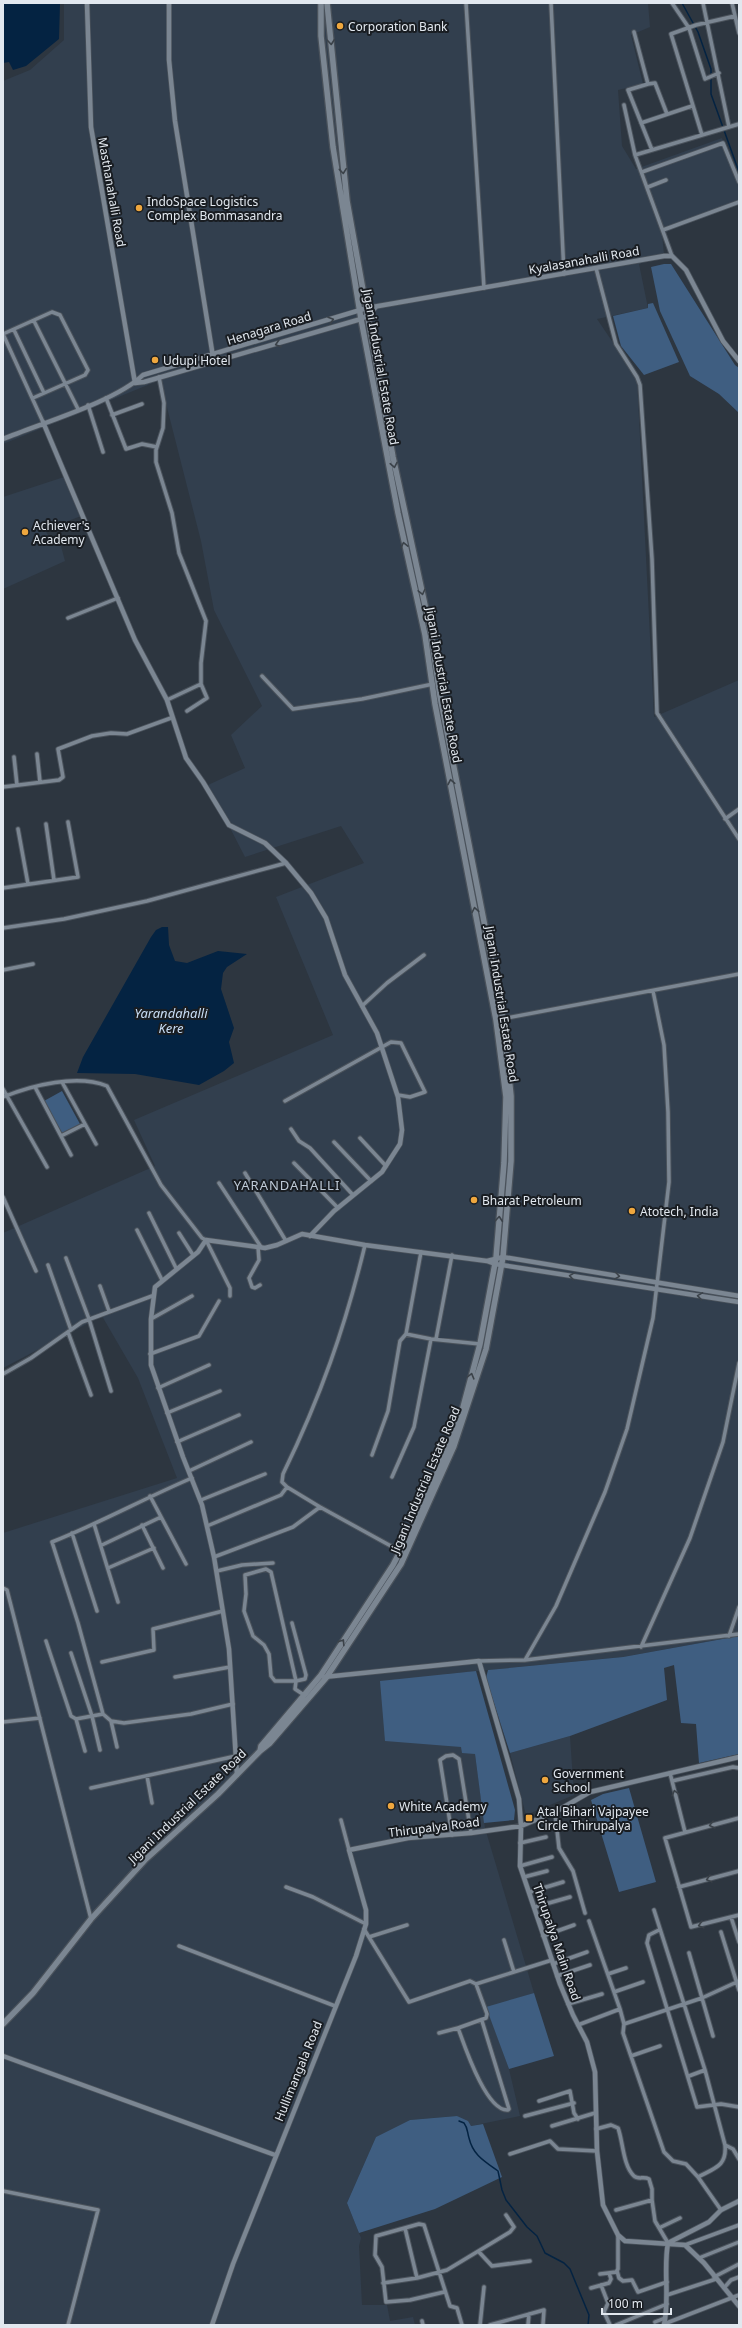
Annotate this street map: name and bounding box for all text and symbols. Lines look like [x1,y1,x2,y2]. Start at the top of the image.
place label: Corporation Bank [348,18,448,35]
marker: Corporation Bank [335,21,345,31]
one-way arrow [326,39,335,45]
street label: Masthanahalli Road [94,136,130,248]
one-way arrow [338,168,347,174]
place label: IndoSpace Logistics Complex Bommasandra [147,193,283,224]
marker: IndoSpace Logistics Complex Bommasandra [134,203,144,213]
street label: Kyalasanahalli Road [527,242,641,278]
street label: Jigani Industrial Estate Road [359,287,403,446]
street label: Henagara Road [225,307,313,349]
one-way arrow [327,316,334,325]
one-way arrow [274,339,281,348]
place label: Udupi Hotel [163,352,231,369]
marker: Udupi Hotel [150,355,160,365]
one-way arrow [390,462,398,468]
place label: Achiever's Academy [33,517,90,548]
marker: Achiever's Academy [20,527,30,537]
one-way arrow [401,542,409,548]
one-way arrow [417,589,425,595]
street label: Jigani Industrial Estate Road [422,605,466,764]
one-way arrow [447,779,455,785]
one-way arrow [471,907,480,913]
street label: Jigani Industrial Estate Road [481,924,523,1083]
water label: Yarandahalli Kere [134,1004,208,1037]
district label: YARANDAHALLI [234,1176,340,1194]
place label: Bharat Petroleum [482,1192,582,1209]
marker: Bharat Petroleum [469,1195,479,1205]
place label: Atotech, India [640,1203,719,1220]
marker: Atotech, India [627,1206,637,1216]
one-way arrow [495,1216,504,1222]
one-way arrow [614,1271,620,1280]
one-way arrow [569,1272,575,1281]
one-way arrow [697,1292,704,1301]
one-way arrow [467,1372,475,1379]
street label: Jigani Industrial Estate Road [386,1404,464,1557]
one-way arrow [338,1640,345,1647]
street label: Jigani Industrial Estate Road [124,1745,250,1868]
place label: Government School [553,1765,624,1796]
marker: Government School [540,1775,550,1785]
one-way arrow [671,1790,679,1796]
place label: White Academy [399,1798,487,1815]
marker: White Academy [386,1801,396,1811]
place label: Atal Bihari Vajpayee Circle Thirupalya [537,1803,649,1834]
street label: Thirupalya Road [388,1813,480,1841]
marker: Atal Bihari Vajpayee Circle Thirupalya [524,1813,534,1823]
one-way arrow [709,1821,715,1829]
one-way arrow [706,1874,713,1883]
street label: Thirupalya Main Road [529,1881,585,2003]
one-way arrow [698,1920,705,1929]
street label: Hullimangala Road [270,2018,326,2124]
scale bar [602,2290,671,2316]
text: 100 m [608,2295,643,2312]

